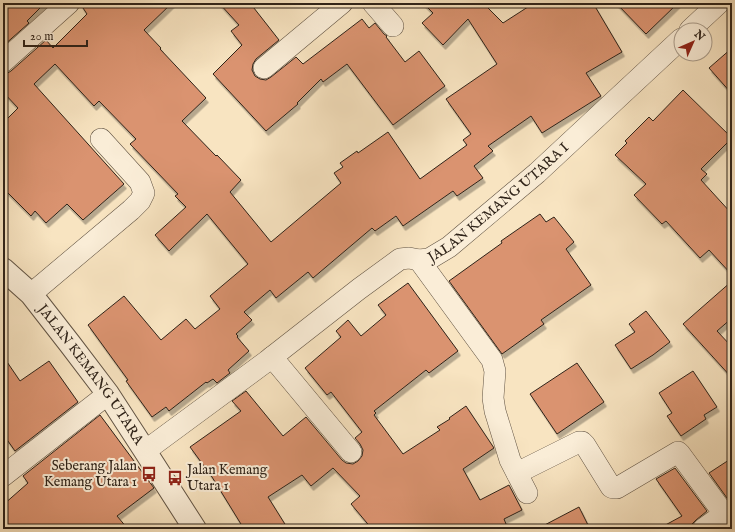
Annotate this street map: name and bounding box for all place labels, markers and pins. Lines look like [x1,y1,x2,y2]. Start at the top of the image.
place label: Seberang Jalan Kemang Utara 1 [44,457,138,491]
place label: Jalan Kemang Utara 1 [185,461,268,495]
bus stop icon: Seberang Jalan Kemang Utara 1 [140,465,158,483]
bus stop icon: Jalan Kemang Utara 1 [166,469,184,487]

